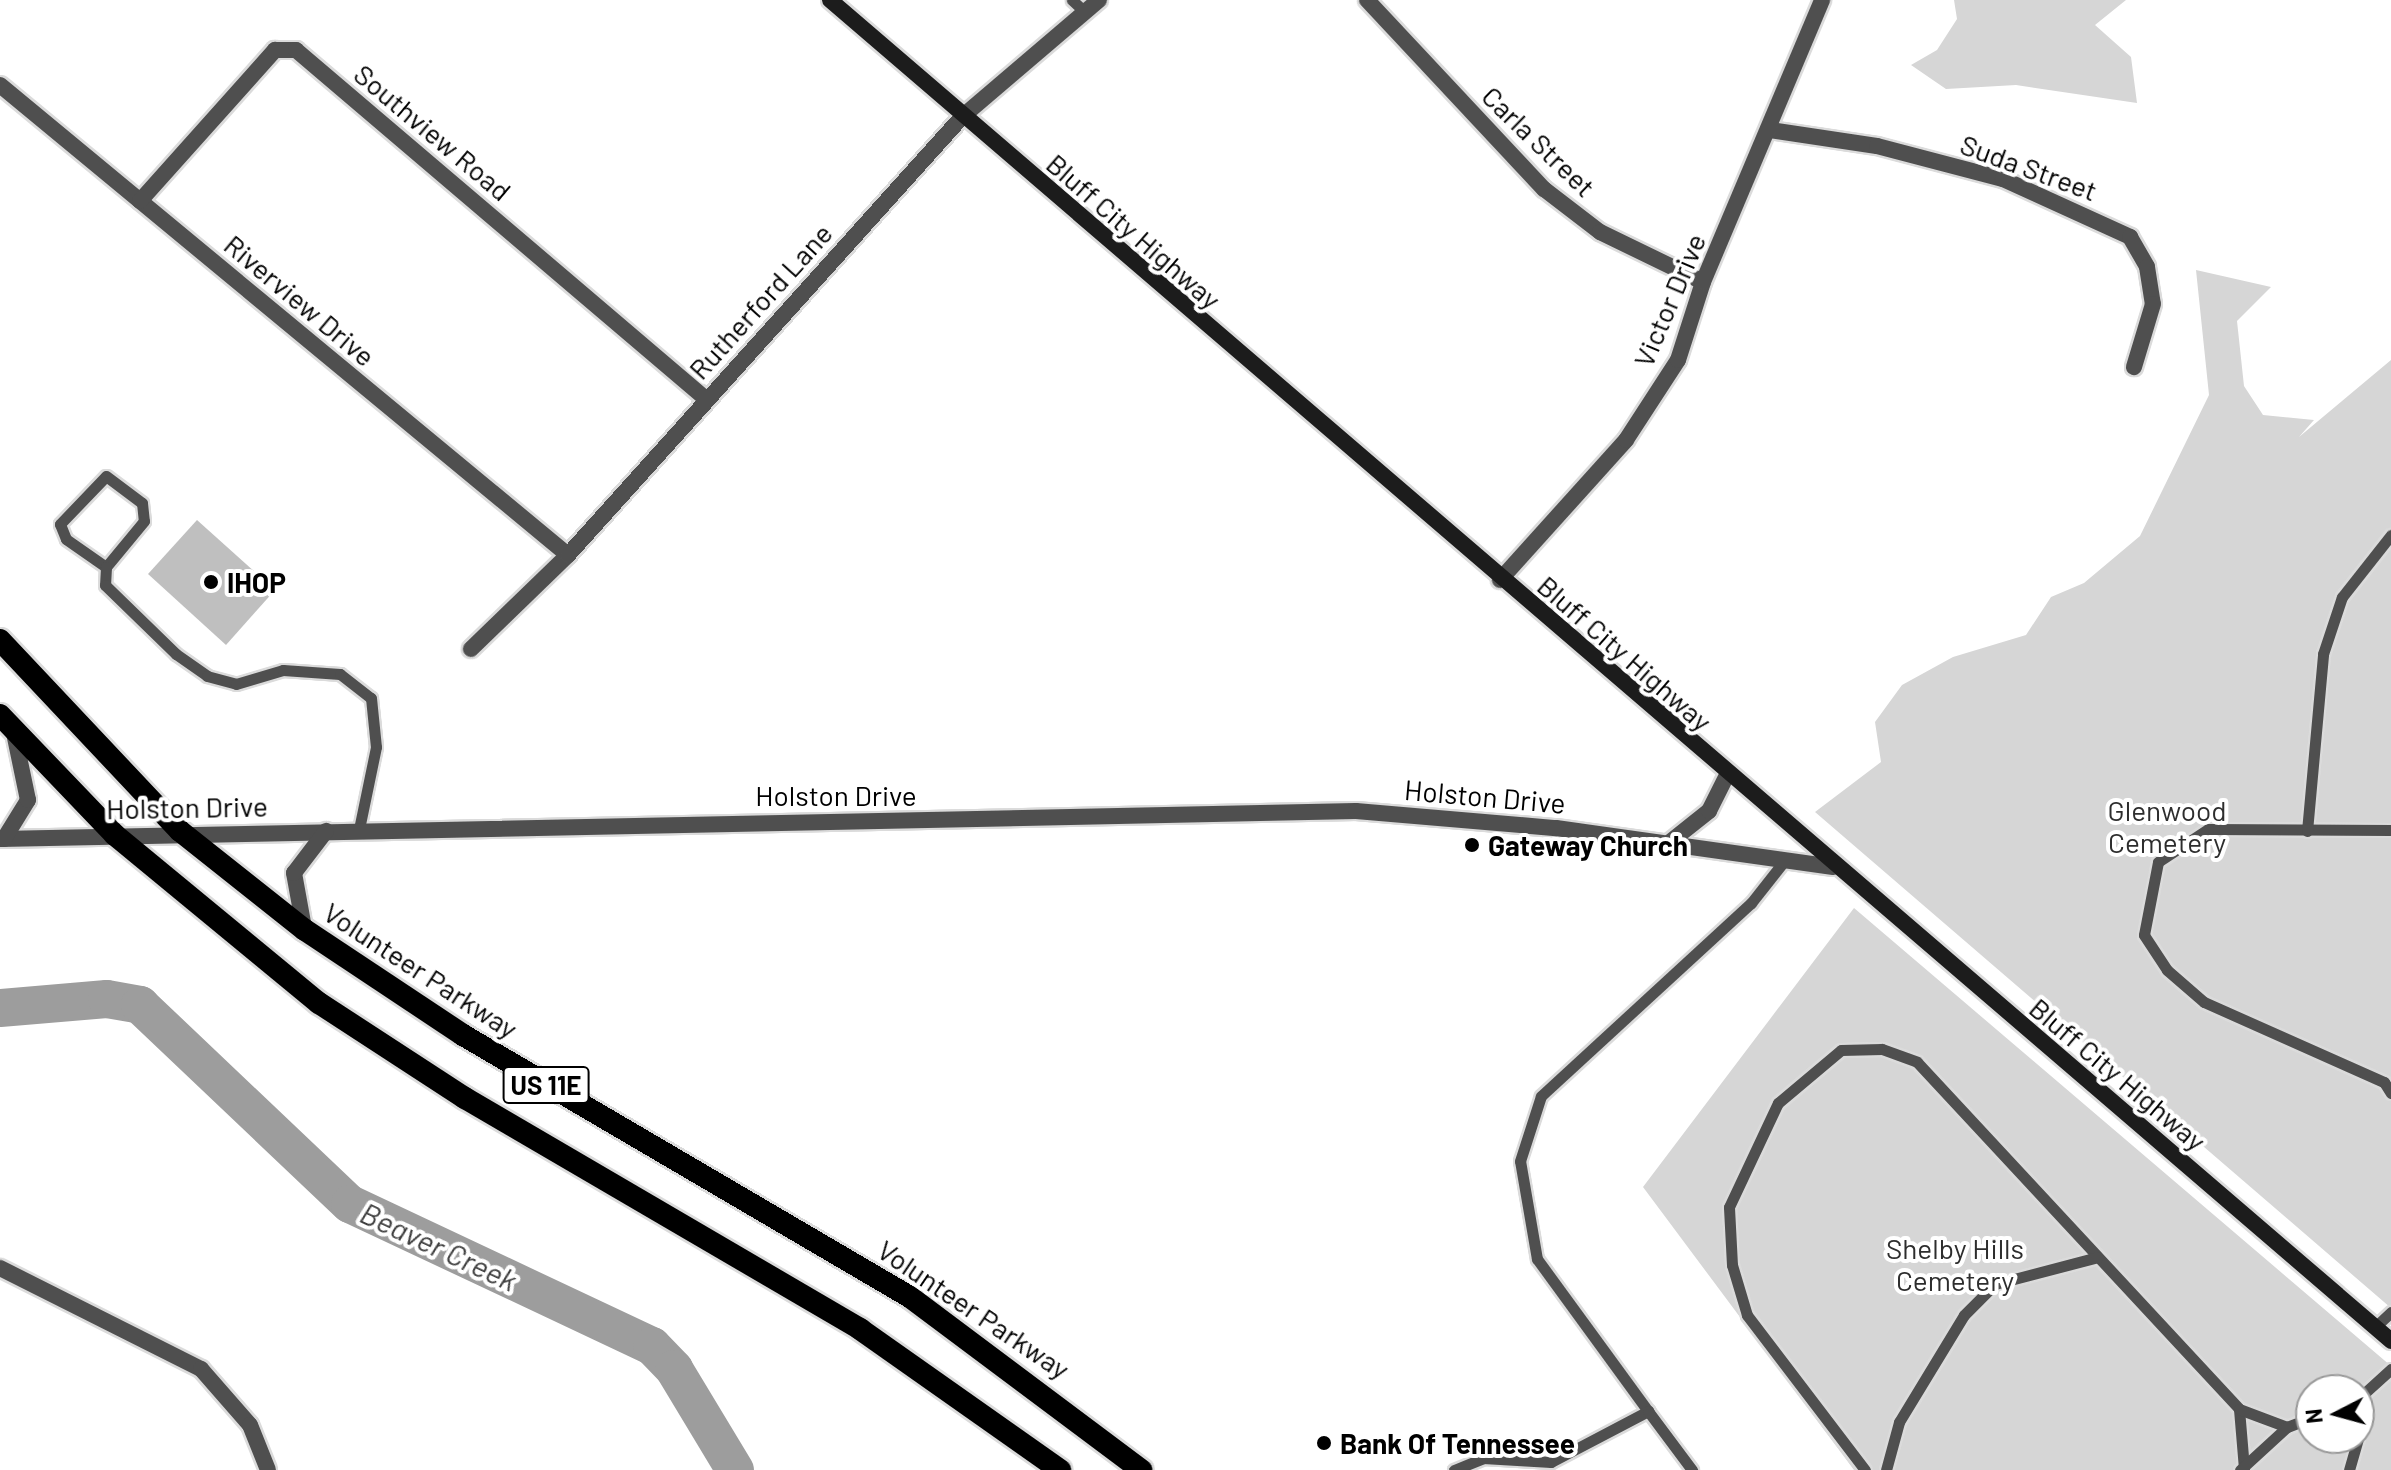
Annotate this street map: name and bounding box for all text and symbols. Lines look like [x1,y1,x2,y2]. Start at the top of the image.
street label: Southview Road [348,57,518,207]
street label: Carla Street [1476,79,1602,203]
street label: Suda Street [1956,127,2102,207]
street label: Bluff City Highway [1040,146,1228,316]
street label: Rutherford Lane [681,216,839,386]
street label: Riverview Drive [218,227,382,373]
street label: Victor Drive [1626,228,1712,372]
place label: IHOP [227,565,286,599]
street label: Bluff City Highway [1531,568,1719,738]
marker: IHOP [202,573,220,591]
street label: Holston Drive [1403,772,1567,820]
street label: Holston Drive [755,778,917,812]
street label: Holston Drive [106,789,268,825]
park label: Glenwood Cemetery [2108,793,2226,859]
place label: Gateway Church [1488,828,1688,862]
marker: Gateway Church [1463,836,1481,854]
street label: Volunteer Parkway [318,895,524,1045]
street label: Bluff City Highway [2023,991,2213,1157]
road number: US 11E [502,1063,590,1107]
water label: Beaver Creek [355,1194,523,1298]
park label: Shelby Hills Cemetery [1886,1231,2024,1297]
street label: Volunteer Parkway [872,1232,1076,1386]
north arrow [2295,1374,2375,1454]
text: N [2299,1408,2327,1425]
place label: Bank Of Tennessee [1340,1426,1575,1460]
marker: Bank Of Tennessee [1315,1434,1333,1452]

